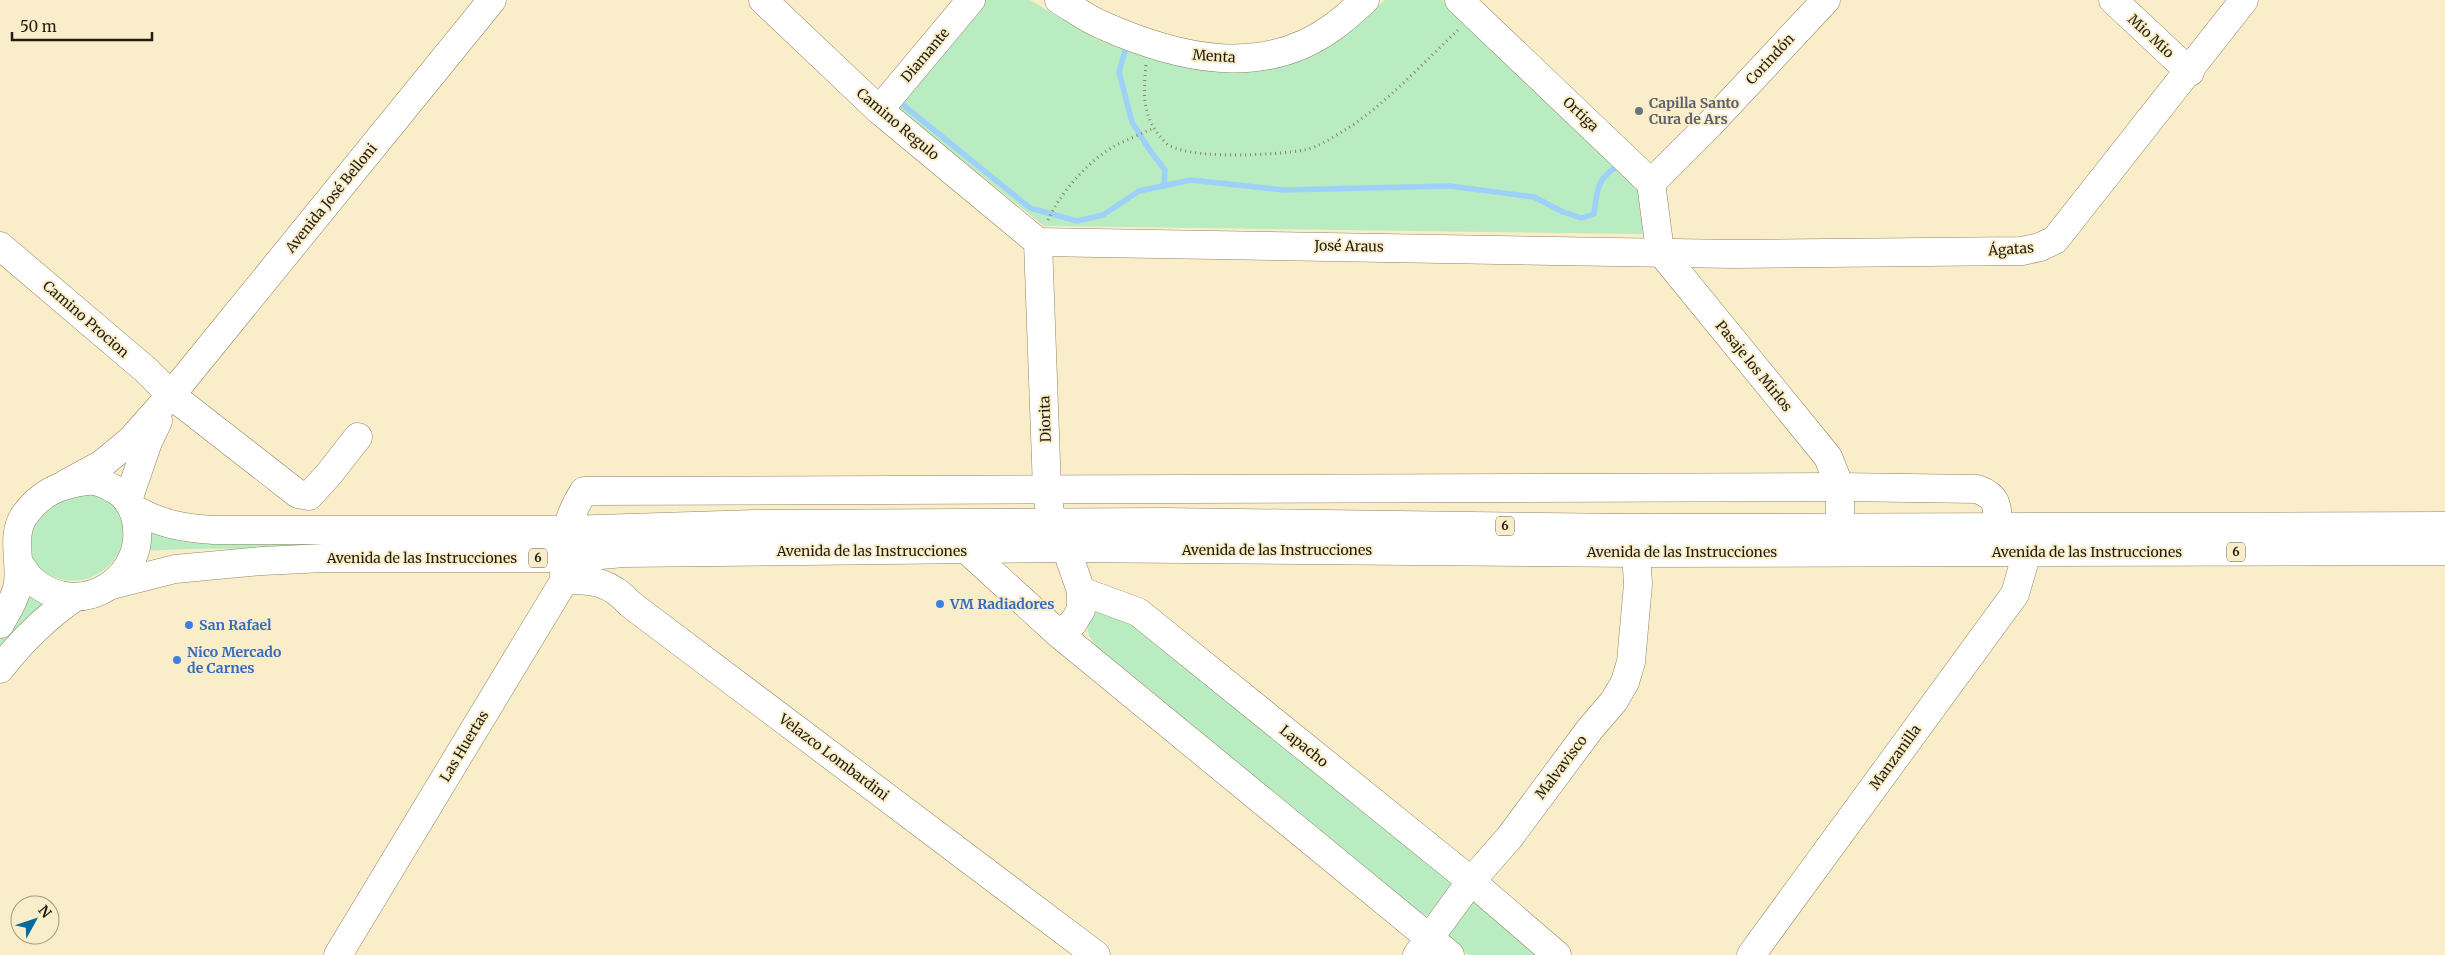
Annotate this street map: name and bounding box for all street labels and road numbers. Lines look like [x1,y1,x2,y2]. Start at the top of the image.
street label: Mio Mio [2124,10,2178,62]
street label: Diamante [897,24,953,86]
street label: Corindón [1742,30,1798,88]
street label: Menta [1192,46,1237,67]
street label: Camino Regulo [853,84,943,164]
street label: Ortiga [1559,93,1603,135]
street label: Avenida José Belloni [281,139,381,257]
street label: José Araus [1313,236,1384,256]
street label: Ágatas [1987,238,2035,260]
street label: Camino Procion [39,277,133,361]
street label: Pasaje los Mirlos [1712,317,1796,415]
street label: Diorita [1035,395,1055,443]
road number: 6 [1496,516,1514,536]
street label: Avenida de las Instrucciones [1181,541,1372,559]
street label: Avenida de las Instrucciones [776,542,967,560]
road number: 6 [2227,542,2245,562]
street label: Avenida de las Instrucciones [1586,543,1777,561]
street label: Avenida de las Instrucciones [1991,543,2182,561]
road number: 6 [529,548,547,568]
street label: Avenida de las Instrucciones [326,549,517,567]
street label: Las Huertas [436,707,492,785]
street label: Velazco Lombardini [775,709,893,805]
street label: Lapacho [1276,721,1332,771]
street label: Manzanilla [1865,721,1925,793]
street label: Malvavisco [1531,732,1591,802]

